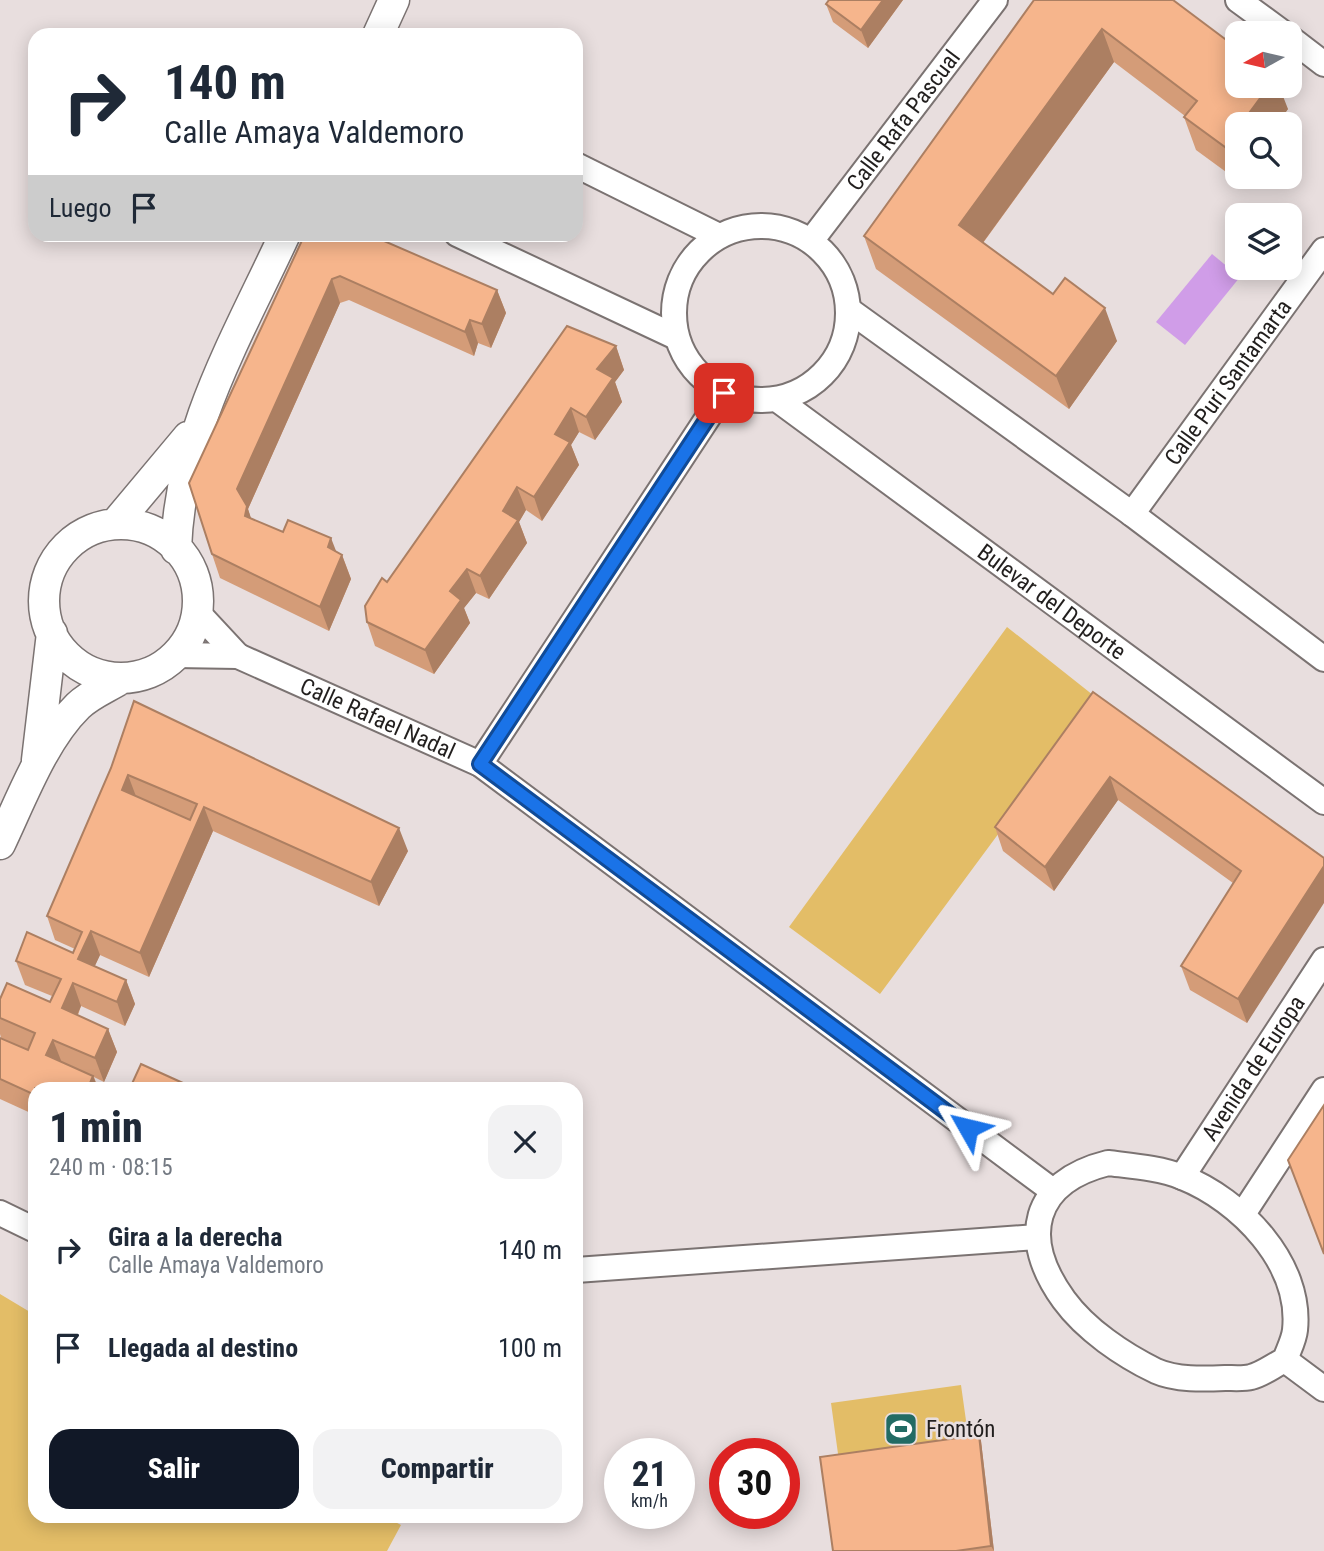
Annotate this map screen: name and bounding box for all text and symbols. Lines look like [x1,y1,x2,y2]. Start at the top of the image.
north arrow [1225,21,1302,98]
map controls [1225,21,1302,280]
street label: Calle Rafa Pascual [841,45,966,196]
text: 140 m [164,54,286,111]
icon: right [49,56,140,147]
button: search [1225,112,1302,189]
text: Calle Amaya Valdemoro [164,113,464,151]
icon: arrive [125,189,163,227]
text: Luego [49,193,111,223]
button: layers [1225,203,1302,280]
street label: Calle Puri Santamarta [1159,295,1297,470]
pin [694,363,754,423]
icon: arrive [705,374,743,412]
street label: Bulevar del Deporte [972,539,1131,665]
street label: Calle Rafael Nadal [296,673,459,765]
street label: Avenida de Europa [1196,991,1311,1146]
position arrow [931,1091,1005,1165]
text: 1 min [49,1103,143,1152]
button: close [488,1105,562,1179]
text: 240 m · 08:15 [49,1154,173,1181]
text: Gira a la derecha [108,1222,282,1252]
icon: right [49,1231,87,1269]
text: 140 m [498,1235,562,1265]
text: Calle Amaya Valdemoro [108,1252,324,1279]
icon: arrive [49,1329,87,1367]
text: Llegada al destino [108,1333,298,1363]
text: 100 m [498,1333,562,1363]
sports icon: Frontón [882,1410,920,1448]
place label: Frontón [926,1416,996,1443]
button: Salir [49,1429,299,1509]
button: Compartir [313,1429,562,1509]
speed limit sign: 30 [709,1438,800,1529]
text: 21 [632,1454,667,1495]
text: km/h [631,1490,668,1511]

